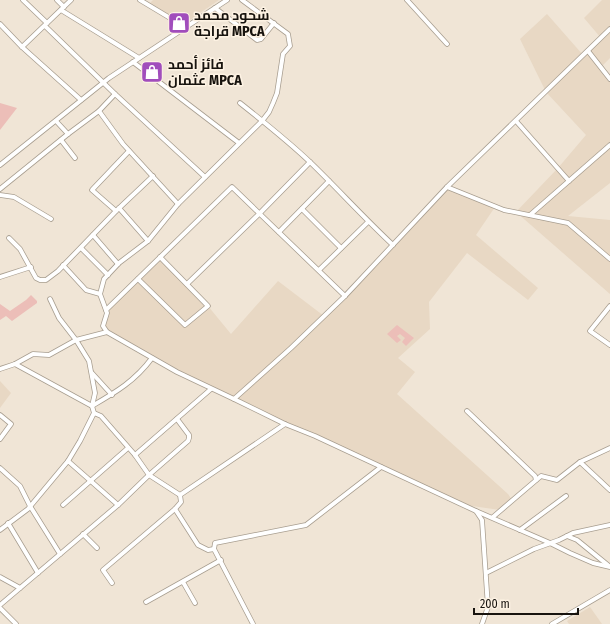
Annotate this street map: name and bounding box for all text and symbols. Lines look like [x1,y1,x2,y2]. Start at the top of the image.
place label: شحود محمد قراجة MPCA [194,7,269,40]
shop icon: شحود محمد قراجة MPCA [166,10,192,36]
place label: فائز أحمد عثمان MPCA [168,55,242,89]
shop icon: فائز أحمد عثمان MPCA [139,59,165,85]
scale bar [474,590,578,616]
text: 200 m [480,597,510,611]

